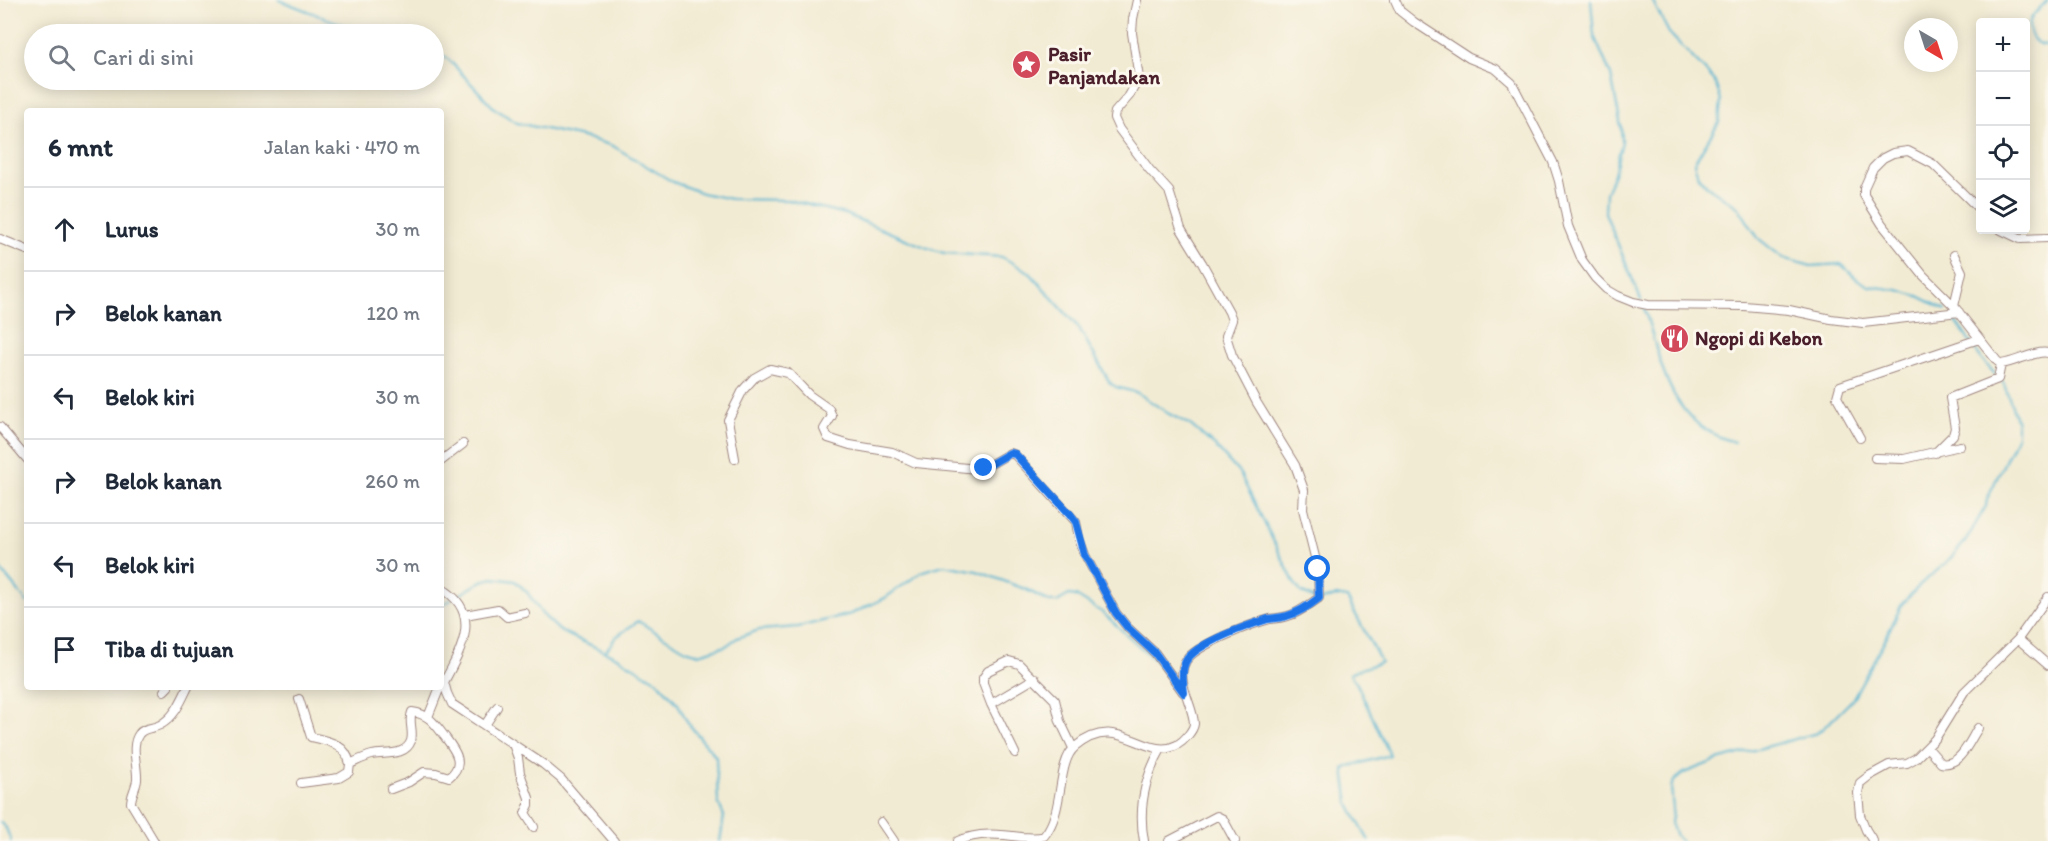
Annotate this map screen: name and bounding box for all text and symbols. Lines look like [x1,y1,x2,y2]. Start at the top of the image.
north arrow [1904,18,1958,72]
map controls [1976,18,2030,234]
button: + [1976,18,2030,72]
search box [24,24,444,90]
icon: search [45,41,78,74]
place label: Pasir Panjandakan [1048,42,1161,90]
text: Cari di sini [93,44,194,71]
place icon: Pasir Panjandakan [1011,49,1043,81]
button: − [1976,72,2030,126]
button: locate [1976,126,2030,180]
text: 6 mnt [48,131,113,163]
text: Jalan kaki · 470 m [264,135,420,159]
button: layers [1976,180,2030,234]
icon: ahead [48,213,81,246]
text: Lurus [105,216,159,243]
text: 30 m [375,217,420,241]
icon: right [48,297,81,330]
text: Belok kanan [105,300,222,327]
text: 120 m [367,301,420,325]
restaurant icon: Ngopi di Kebon [1658,322,1690,354]
place label: Ngopi di Kebon [1695,326,1823,351]
icon: left [48,381,81,414]
text: Belok kiri [105,384,195,411]
text: 30 m [375,385,420,409]
route end [970,454,996,480]
icon: right [48,465,81,498]
text: Belok kanan [105,468,222,495]
text: 260 m [365,469,420,493]
icon: left [48,549,81,582]
text: Belok kiri [105,552,195,579]
text: 30 m [375,553,420,577]
route start [1304,555,1330,581]
icon: arrive [48,633,81,666]
text: Tiba di tujuan [105,636,234,663]

